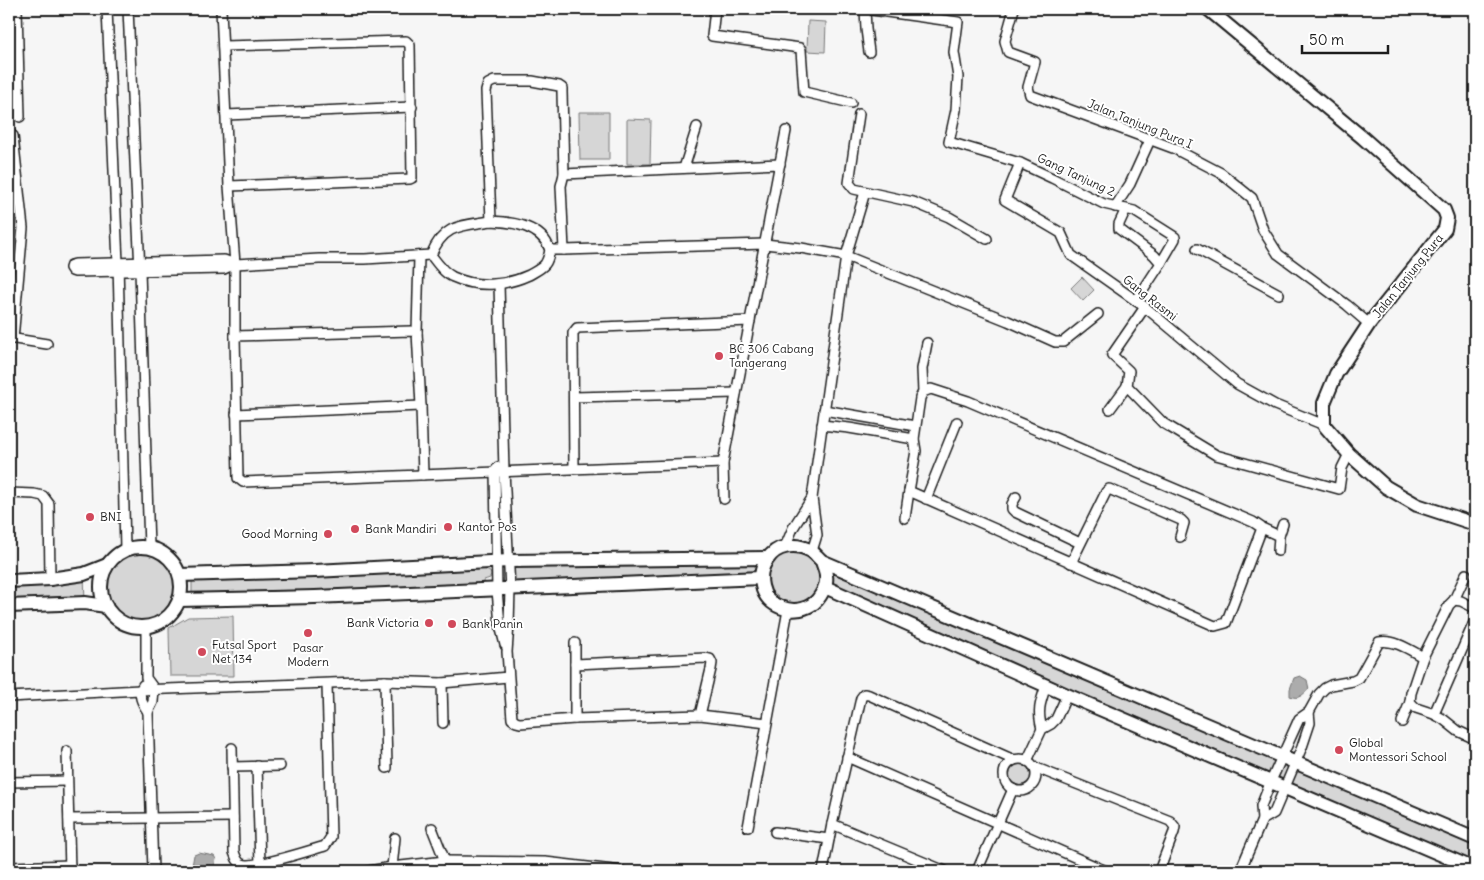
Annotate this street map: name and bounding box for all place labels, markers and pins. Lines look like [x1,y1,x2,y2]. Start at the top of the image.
place label: BC 306 Cabang Tangerang [729,341,814,370]
marker: BC 306 Cabang Tangerang [713,350,725,362]
place label: BNI [100,509,121,524]
marker: BNI [84,511,96,523]
place label: Kantor Pos [458,519,517,534]
place label: Bank Mandiri [365,521,436,536]
marker: Kantor Pos [442,521,454,533]
marker: Bank Mandiri [349,523,361,535]
place label: Good Morning [241,526,318,541]
marker: Good Morning [322,528,334,540]
place label: Bank Victoria [347,615,419,630]
place label: Bank Panin [462,616,523,631]
marker: Bank Victoria [423,617,435,629]
marker: Bank Panin [446,618,458,630]
marker: Pasar Modern [302,627,314,639]
place label: Futsal Sport Net 134 [212,637,276,666]
place label: Pasar Modern [287,640,329,669]
marker: Futsal Sport Net 134 [196,646,208,658]
place label: Global Montessori School [1349,735,1447,764]
marker: Global Montessori School [1333,744,1345,756]

